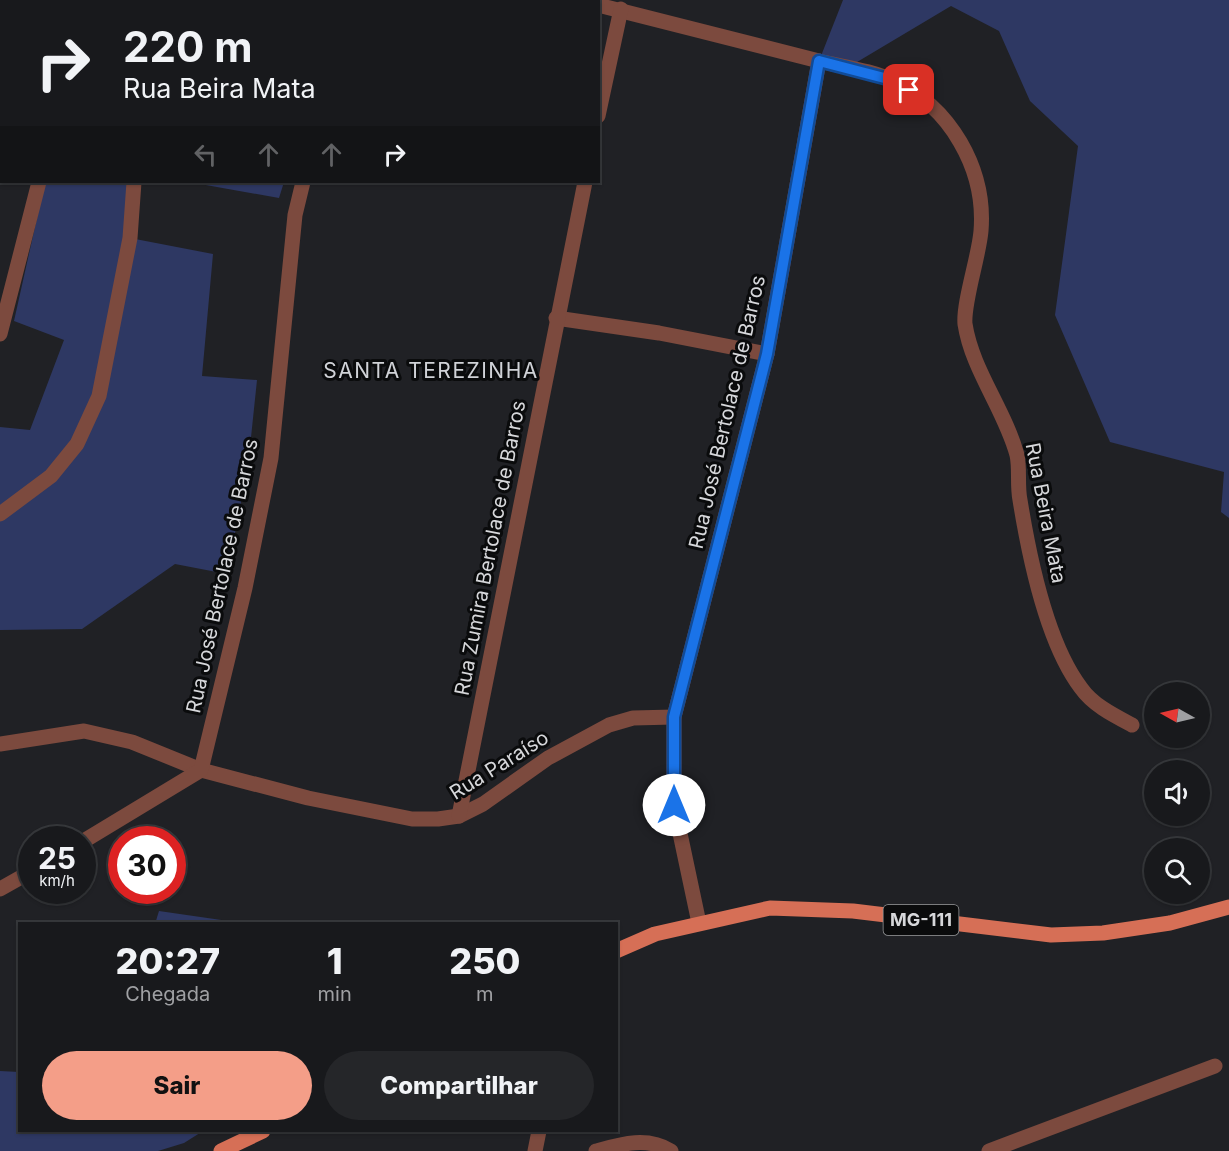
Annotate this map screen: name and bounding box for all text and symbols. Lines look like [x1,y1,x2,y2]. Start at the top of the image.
text: 220 m [123,21,253,72]
icon: right [24,24,102,102]
pin [883,64,934,115]
text: Rua Beira Mata [123,72,316,105]
icon: arrive [892,73,925,106]
icon: left [189,138,222,171]
icon: ahead [252,138,285,171]
icon: ahead [315,138,348,171]
icon: right [378,138,411,171]
street label: Rua José Bertolace de Barros [684,273,770,551]
district label: SANTA TEREZINHA [323,358,539,383]
street label: Rua Zumira Bertolace de Barros [450,399,530,697]
street label: Rua José Bertolace de Barros [181,437,263,715]
street label: Rua Beira Mata [1021,441,1071,585]
north arrow [1144,682,1210,748]
map controls [1144,682,1210,904]
street label: Rua Paraíso [445,725,553,805]
button: sound [1144,760,1210,826]
position arrow [642,773,706,837]
speed limit sign: 30 [108,826,186,904]
button: search [1144,838,1210,904]
text: 25 [38,840,76,876]
text: km/h [39,871,75,890]
road number: MG-111 [884,905,958,935]
text: 20:27 [115,939,220,983]
text: 1 [327,939,343,983]
text: 250 [449,939,521,983]
text: Chegada [125,982,210,1006]
text: min [318,982,352,1006]
text: m [476,982,494,1006]
button: Sair [42,1051,312,1120]
button: Compartilhar [324,1051,594,1120]

